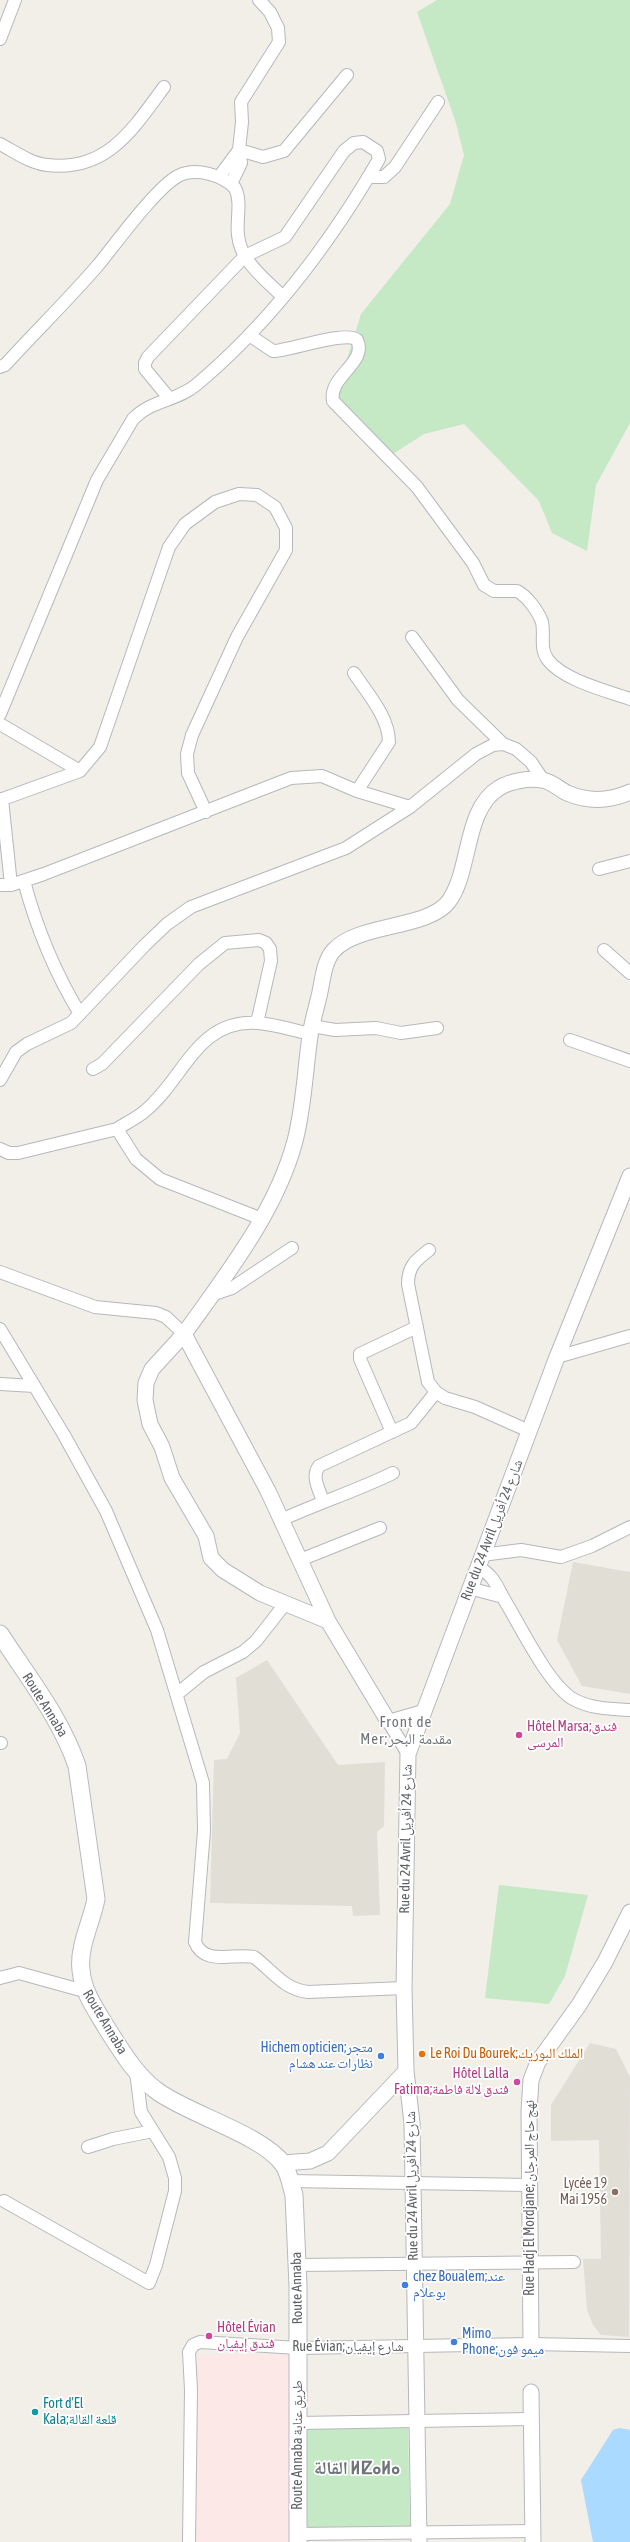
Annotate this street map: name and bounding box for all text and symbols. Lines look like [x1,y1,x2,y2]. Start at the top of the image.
street label: Rue du 24 Avril شارع 24 أفريل [457,1457,527,1603]
street label: Route Annaba [19,1670,71,1740]
district label: Front de Mer;مقدمة البحر [363,1713,449,1748]
place label: Hôtel Marsa;فندق المرسى [527,1719,617,1752]
marker: Hôtel Marsa;فندق المرسى [514,1730,524,1740]
street label: Rue du 24 Avril شارع 24 أفريل [396,1764,416,1914]
street label: Route Annaba [79,1987,131,2057]
place label: Hichem opticien;متجر نظارات عند هشام [260,2040,373,2072]
place label: Le Roi Du Bourek;الملك البوريك [430,2046,583,2062]
marker: Le Roi Du Bourek;الملك البوريك [417,2049,427,2059]
marker: Hichem opticien;متجر نظارات عند هشام [376,2051,386,2061]
place label: Hôtel Lalla Fatima;فندق لالة فاطمة [394,2066,509,2098]
marker: Hôtel Lalla Fatima;فندق لالة فاطمة [512,2077,522,2087]
street label: Rue Hadj El Mordjane; نهج حاج المرجان [522,2100,538,2296]
street label: Rue du 24 Avril شارع 24 أفريل [402,2111,422,2261]
place label: Lycée 19 Mai 1956 [560,2176,607,2208]
marker: Lycée 19 Mai 1956 [610,2187,620,2197]
street label: Route Annaba [288,2252,306,2324]
place label: chez Boualem;عند بوعلام [413,2269,505,2302]
marker: chez Boualem;عند بوعلام [400,2280,410,2290]
place label: Hôtel Évian فندق إيفيان [217,2320,276,2352]
place label: Mimo Phone;ميمو فون [462,2326,544,2358]
marker: Hôtel Évian فندق إيفيان [204,2331,214,2341]
marker: Mimo Phone;ميمو فون [449,2337,459,2347]
street label: Rue Évian;شارع إيفيان [292,2339,404,2355]
street label: Route Annaba طريق عنابة [290,2380,306,2510]
place label: Fort d'El Kala;قلعة القالة [43,2396,117,2428]
marker: Fort d'El Kala;قلعة القالة [30,2407,40,2417]
district label: القالة ⵍⵇⴰⵍⴰ [314,2457,400,2479]

